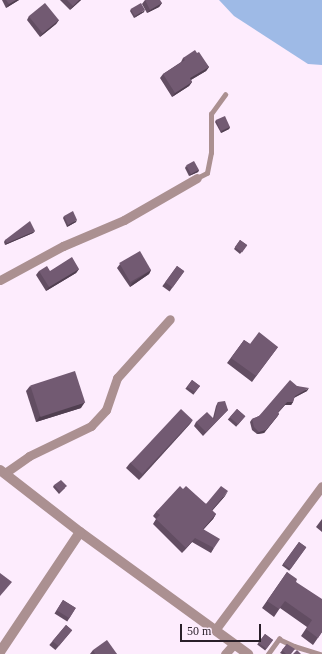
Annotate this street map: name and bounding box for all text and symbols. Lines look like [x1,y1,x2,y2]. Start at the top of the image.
scale bar [182,616,263,642]
text: 50 m [187,624,211,638]

